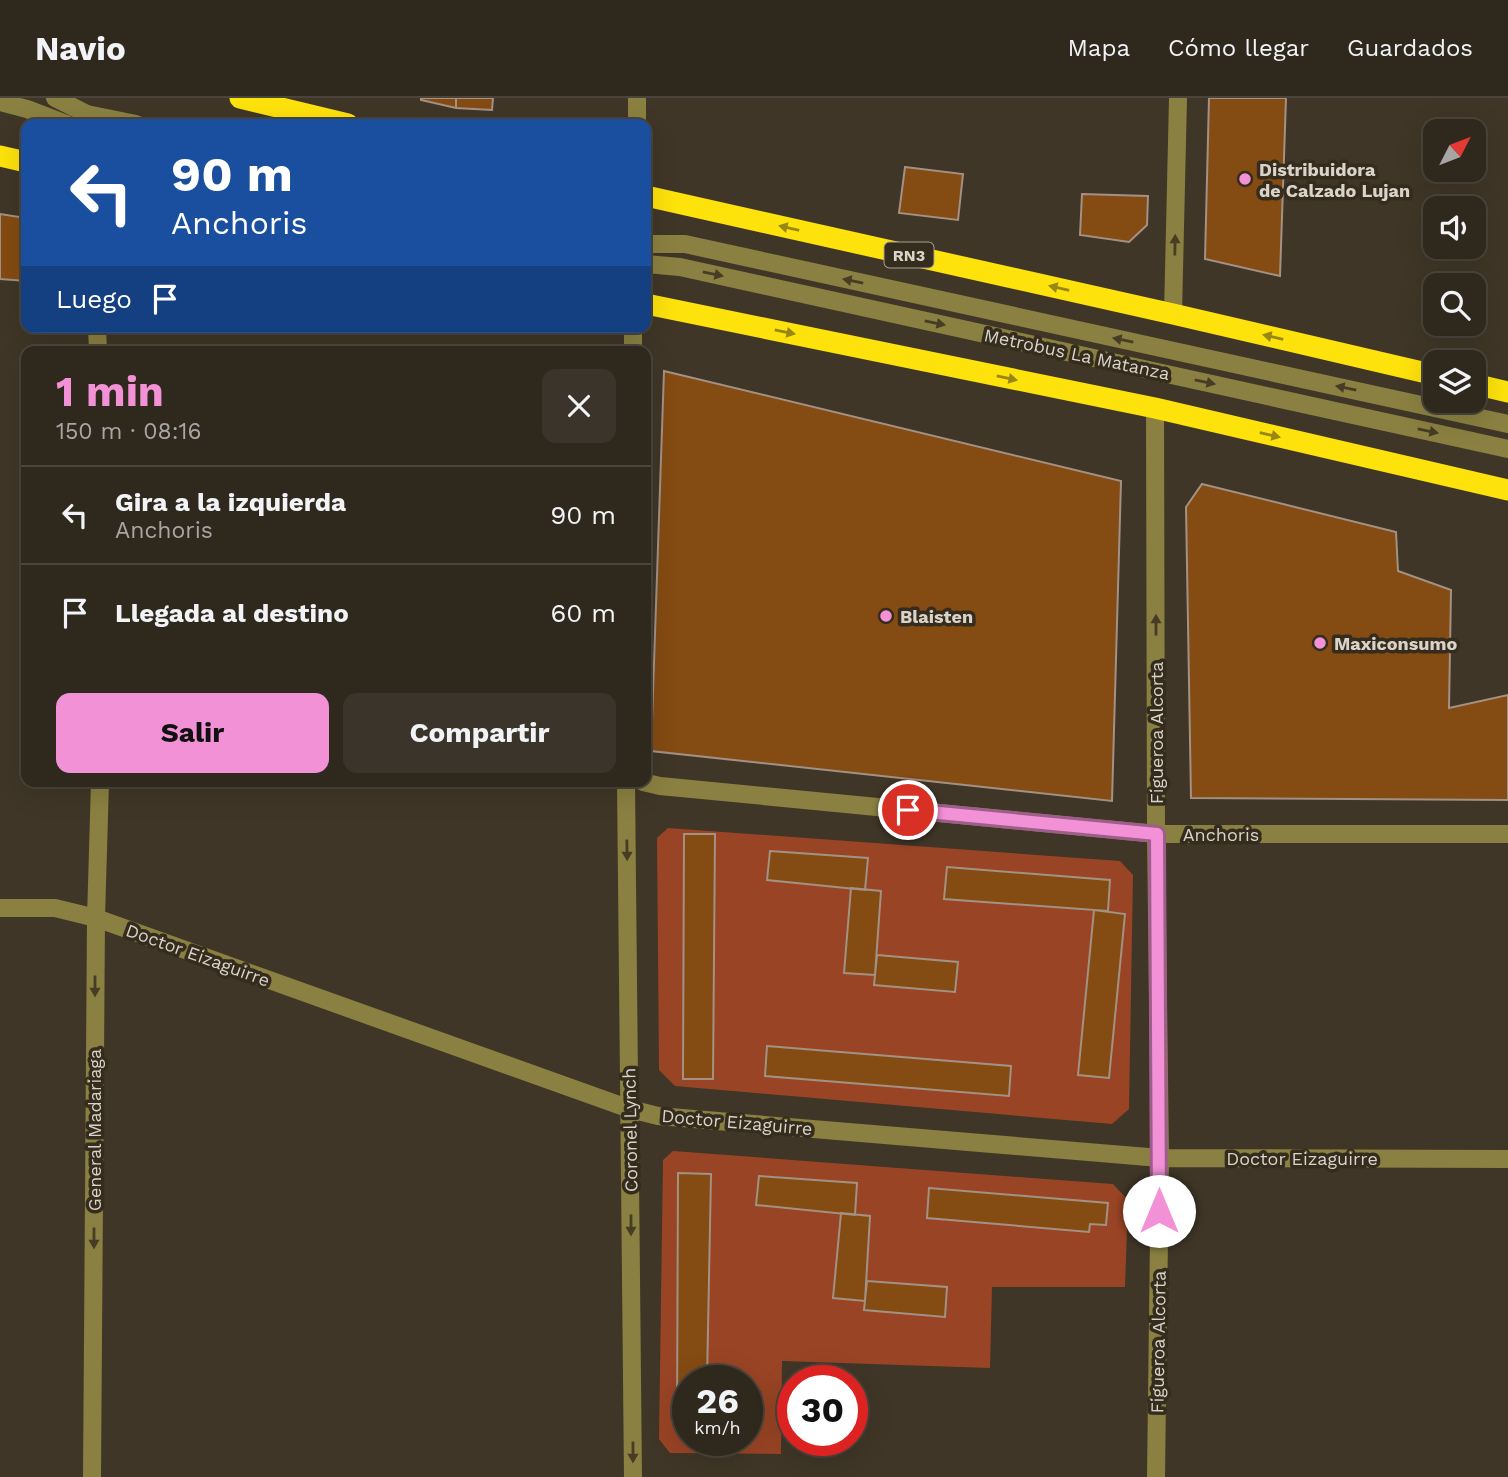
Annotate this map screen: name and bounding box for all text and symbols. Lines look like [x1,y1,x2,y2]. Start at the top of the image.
text: Navio [35,29,126,68]
text: Mapa [1068,34,1130,62]
text: Cómo llegar [1168,34,1309,62]
text: Guardados [1347,34,1473,62]
north arrow [1423,119,1486,182]
map controls [1423,119,1486,413]
text: 90 m [171,145,293,203]
icon: left [56,147,147,238]
place label: Distribuidora de Calzado Lujan [1259,159,1410,201]
marker: Distribuidora de Calzado Lujan [1237,171,1253,187]
button: sound [1423,196,1486,259]
text: Anchoris [171,204,307,242]
one-way arrow [778,223,800,234]
one-way arrow [1169,234,1180,256]
road number: RN3 [884,242,934,267]
one-way arrow [702,269,724,280]
button: search [1423,273,1486,336]
one-way arrow [842,275,864,286]
icon: arrive [146,280,184,318]
one-way arrow [1048,283,1070,294]
text: Luego [56,284,132,314]
one-way arrow [924,318,946,329]
street label: Metrobus La Matanza [982,324,1172,384]
one-way arrow [774,327,796,338]
one-way arrow [1262,331,1284,342]
one-way arrow [1112,334,1134,345]
button: layers [1423,350,1486,413]
text: 1 min [56,367,164,416]
button: close [542,369,616,443]
one-way arrow [996,372,1018,383]
one-way arrow [1194,377,1216,388]
one-way arrow [1335,383,1357,394]
text: 150 m · 08:16 [56,418,202,445]
one-way arrow [1417,426,1439,437]
one-way arrow [1259,430,1281,441]
text: Gira a la izquierda [115,487,346,517]
icon: left [56,496,94,534]
text: 90 m [550,500,616,530]
text: Anchoris [115,517,213,544]
icon: arrive [56,594,94,632]
text: Llegada al destino [115,598,349,628]
text: 60 m [550,598,616,628]
place label: Blaisten [900,606,973,627]
marker: Blaisten [878,608,894,624]
one-way arrow [1150,614,1162,636]
place label: Maxiconsumo [1334,633,1457,654]
marker: Maxiconsumo [1312,635,1328,651]
street label: Figueroa Alcorta [1146,662,1167,804]
button: Salir [56,693,329,773]
button: Compartir [343,693,616,773]
pin [878,780,938,840]
icon: arrive [889,791,927,829]
street label: Anchoris [1183,824,1259,845]
one-way arrow [621,840,632,862]
street label: Doctor Eizaguirre [123,919,273,991]
one-way arrow [89,976,101,998]
street label: General Madariaga [84,1049,105,1211]
street label: Coronel Lynch [618,1068,642,1192]
street label: Doctor Eizaguirre [661,1105,813,1139]
street label: Doctor Eizaguirre [1226,1148,1378,1169]
position arrow [1122,1174,1196,1248]
one-way arrow [625,1214,637,1236]
one-way arrow [88,1228,99,1250]
street label: Figueroa Alcorta [1146,1270,1170,1414]
speed limit sign: 30 [777,1365,868,1456]
text: 26 [696,1380,739,1422]
text: km/h [694,1417,741,1438]
one-way arrow [627,1442,638,1464]

